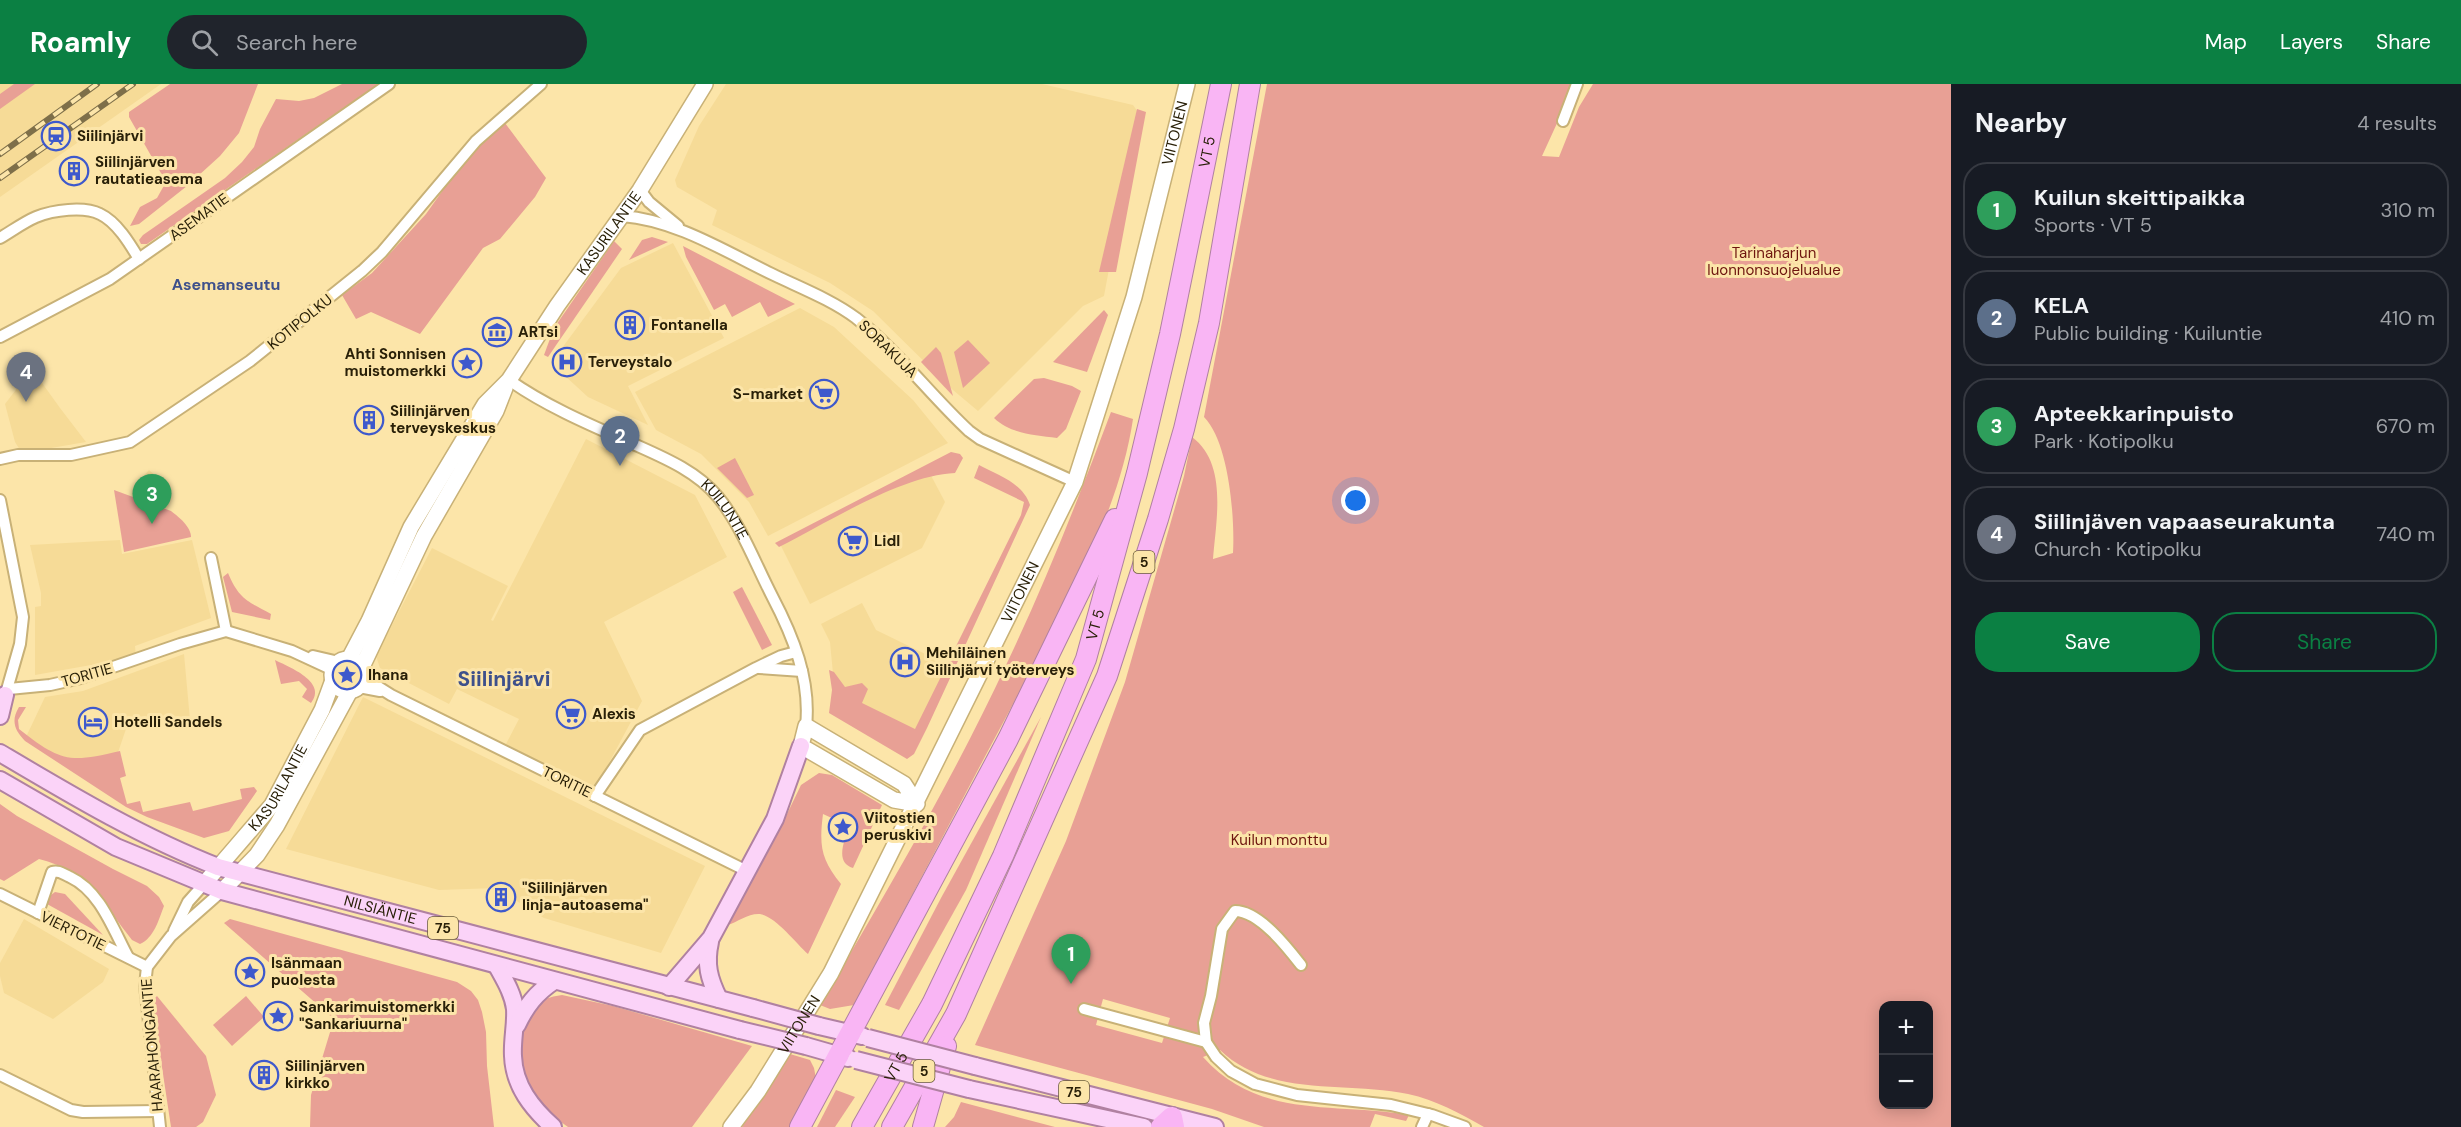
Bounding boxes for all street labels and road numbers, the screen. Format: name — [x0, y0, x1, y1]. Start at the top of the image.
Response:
street label: VIITONEN — [1157, 99, 1192, 168]
street label: VT 5 — [1194, 134, 1220, 169]
street label: KASURILANTIE — [572, 187, 646, 279]
street label: ASEMATIE — [165, 189, 233, 245]
street label: KOTIPOLKU — [263, 290, 337, 354]
street label: SORAKUJA — [854, 316, 922, 382]
street label: KUILUNTIE — [697, 475, 753, 543]
road number: 5 — [1134, 551, 1154, 573]
street label: VIITONEN — [997, 558, 1044, 626]
street label: VT 5 — [1082, 607, 1109, 643]
street label: TORITIE — [59, 658, 115, 692]
street label: KASURILANTIE — [244, 741, 312, 835]
street label: TORITIE — [539, 762, 595, 802]
street label: NILSIÄNTIE — [342, 891, 419, 929]
street label: VIERTOTIE — [37, 907, 109, 955]
road number: 75 — [428, 917, 458, 939]
street label: HAARAHONGANTIE — [136, 978, 168, 1112]
street label: VIITONEN — [773, 991, 825, 1058]
street label: VT 5 — [880, 1048, 913, 1086]
road number: 5 — [914, 1060, 934, 1082]
road number: 75 — [1059, 1081, 1089, 1103]

